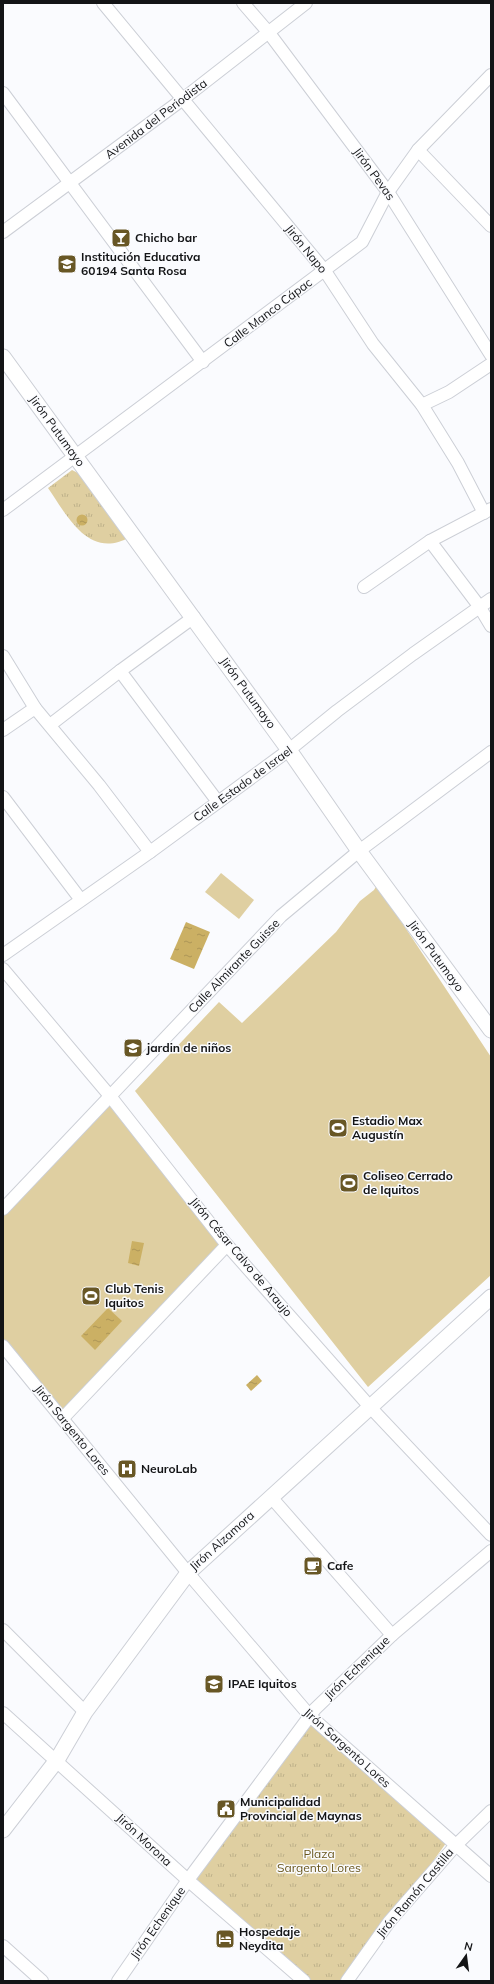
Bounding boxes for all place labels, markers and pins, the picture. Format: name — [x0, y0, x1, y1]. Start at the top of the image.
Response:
bar icon: Chicho bar — [110, 227, 132, 249]
place label: Chicho bar — [135, 230, 197, 245]
place label: Institución Educativa 60194 Santa Rosa — [81, 249, 200, 278]
school or university icon: Institución Educativa 60194 Santa Rosa — [56, 253, 78, 275]
school or university icon: jardin de niños — [122, 1037, 144, 1059]
place label: jardin de niños — [146, 1040, 231, 1055]
place label: Estadio Max Augustín — [352, 1113, 423, 1142]
sports icon: Estadio Max Augustín — [327, 1117, 349, 1139]
place label: Coliseo Cerrado de Iquitos — [363, 1168, 453, 1197]
sports icon: Coliseo Cerrado de Iquitos — [338, 1172, 360, 1194]
place label: Club Tenis Iquitos — [105, 1281, 164, 1310]
sports icon: Club Tenis Iquitos — [80, 1285, 102, 1307]
hospital icon: NeuroLab — [116, 1458, 138, 1480]
place label: NeuroLab — [141, 1461, 197, 1476]
cafe icon: Cafe — [302, 1555, 324, 1577]
place label: Cafe — [327, 1558, 354, 1573]
school or university icon: IPAE Iquitos — [203, 1673, 225, 1695]
place label: IPAE Iquitos — [228, 1676, 297, 1691]
place label: Municipalidad Provincial de Maynas — [240, 1794, 362, 1823]
public building icon: Municipalidad Provincial de Maynas — [215, 1798, 237, 1820]
place label: Hospedaje Neydita — [239, 1924, 300, 1953]
hotel icon: Hospedaje Neydita — [214, 1928, 236, 1950]

